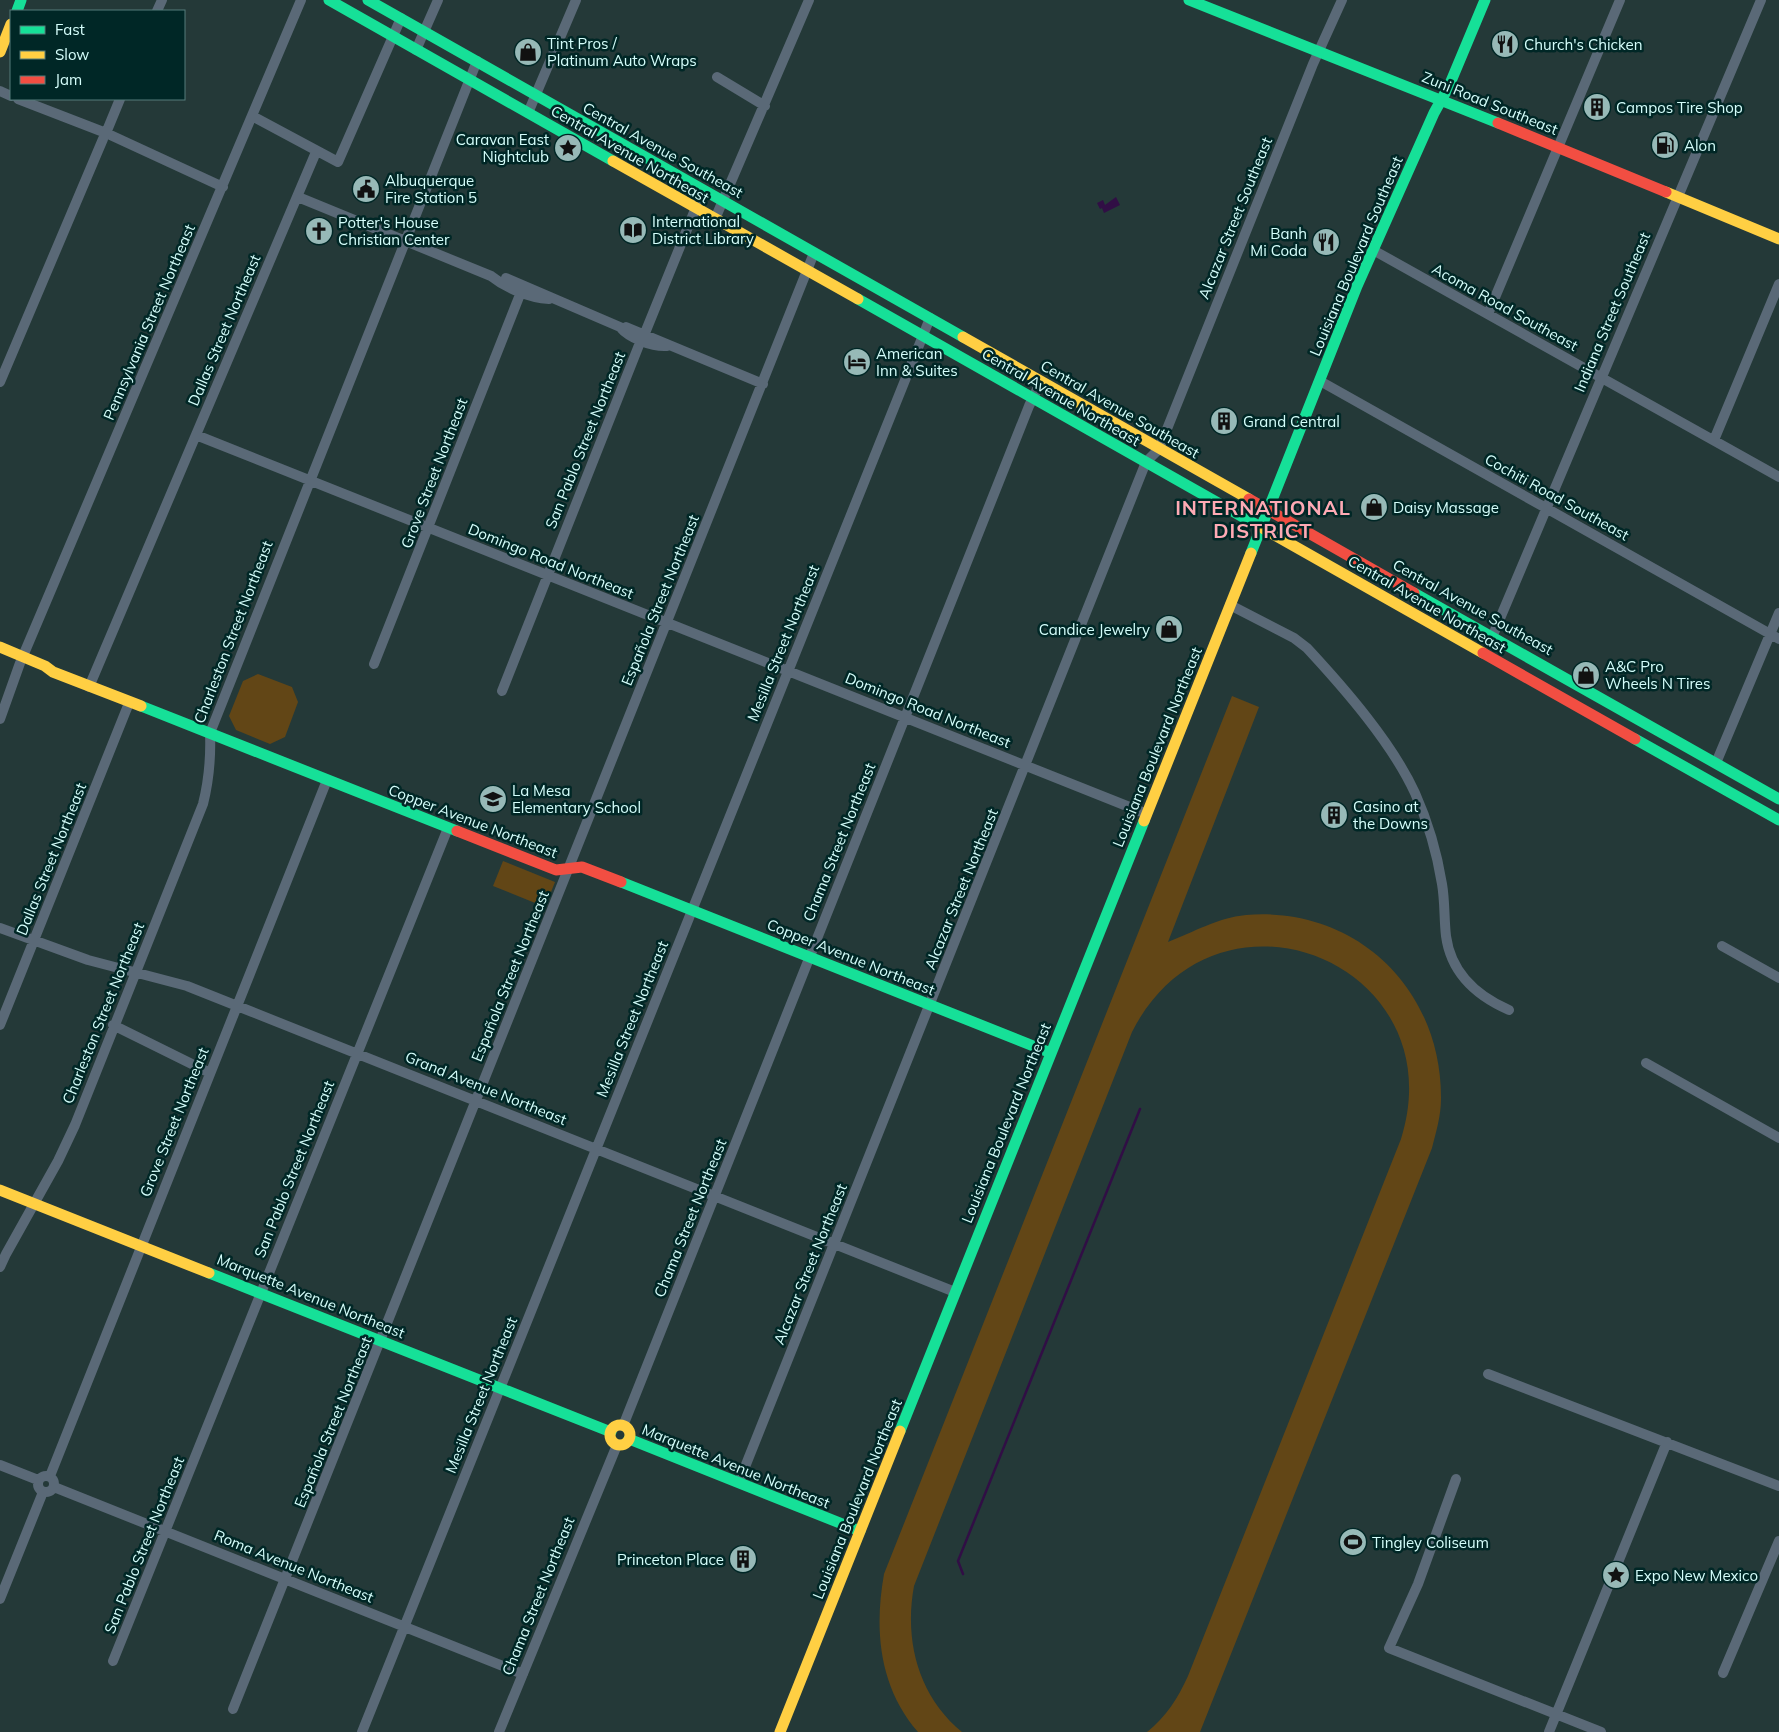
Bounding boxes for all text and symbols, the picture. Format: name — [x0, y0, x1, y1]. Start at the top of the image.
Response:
legend — [10, 10, 185, 100]
text: Fast — [55, 20, 85, 39]
restaurant icon: Church's Chicken — [1490, 29, 1520, 59]
place label: Tint Pros / Platinum Auto Wraps — [547, 34, 697, 70]
place label: Church's Chicken — [1524, 35, 1642, 54]
shop icon: Tint Pros / Platinum Auto Wraps — [513, 37, 543, 67]
text: Slow — [55, 45, 89, 64]
street label: Zuni Road Southeast — [1419, 67, 1561, 139]
text: Jam — [55, 70, 82, 89]
building icon: Campos Tire Shop — [1582, 92, 1612, 122]
street label: Central Avenue Southeast — [580, 98, 746, 202]
place label: Campos Tire Shop — [1616, 98, 1743, 117]
street label: Central Avenue Northeast — [548, 101, 712, 207]
place label: Caravan East Nightclub — [456, 130, 549, 166]
fuel station icon: Alon — [1650, 130, 1680, 160]
place icon: Caravan East Nightclub — [553, 133, 583, 163]
street label: Alcazar Street Southeast — [1194, 134, 1276, 302]
place label: Alon — [1684, 136, 1716, 155]
street label: Louisiana Boulevard Southeast — [1305, 153, 1407, 359]
place label: Albuquerque Fire Station 5 — [385, 171, 477, 207]
public building icon: Albuquerque Fire Station 5 — [351, 174, 381, 204]
place label: International District Library — [652, 212, 754, 248]
place label: Potter's House Christian Center — [338, 213, 450, 249]
library icon: International District Library — [618, 215, 648, 245]
church icon: Potter's House Christian Center — [304, 216, 334, 246]
street label: Pennsylvania Street Northeast — [99, 221, 199, 423]
place label: Banh Mi Coda — [1250, 224, 1307, 260]
restaurant icon: Banh Mi Coda — [1311, 227, 1341, 257]
street label: Indiana Street Southeast — [1570, 229, 1654, 395]
street label: Dallas Street Northeast — [184, 251, 264, 409]
street label: Acoma Road Southeast — [1429, 259, 1581, 355]
place label: American Inn & Suites — [876, 344, 958, 380]
street label: Central Avenue Northeast — [979, 344, 1143, 450]
hotel icon: American Inn & Suites — [842, 347, 872, 377]
street label: San Pablo Street Northeast — [541, 349, 629, 531]
street label: Central Avenue Southeast — [1037, 356, 1203, 462]
street label: Grove Street Northeast — [397, 395, 471, 551]
building icon: Grand Central — [1209, 406, 1239, 436]
place label: Grand Central — [1243, 412, 1340, 431]
street label: Cochiti Road Southeast — [1482, 449, 1632, 545]
shop icon: Daisy Massage — [1359, 492, 1389, 522]
district label: INTERNATIONAL DISTRICT — [1175, 495, 1351, 543]
place label: Daisy Massage — [1393, 498, 1499, 517]
street label: Española Street Northeast — [617, 512, 703, 688]
street label: Domingo Road Northeast — [465, 519, 637, 603]
street label: Charleston Street Northeast — [189, 538, 277, 726]
street label: Central Avenue Northeast — [1345, 551, 1509, 657]
street label: Central Avenue Southeast — [1390, 555, 1556, 659]
street label: Mesilla Street Northeast — [743, 562, 823, 724]
shop icon: Candice Jewelry — [1154, 614, 1184, 644]
place label: Candice Jewelry — [1039, 620, 1150, 639]
street label: Louisiana Boulevard Northeast — [1108, 644, 1206, 850]
place label: A&C Pro Wheels N Tires — [1605, 657, 1710, 693]
shop icon: A&C Pro Wheels N Tires — [1571, 660, 1601, 690]
street label: Domingo Road Northeast — [842, 668, 1014, 752]
street label: Chama Street Northeast — [799, 760, 879, 924]
street label: Dallas Street Northeast — [12, 780, 90, 938]
street label: Copper Avenue Northeast — [386, 780, 560, 862]
place label: La Mesa Elementary School — [512, 781, 641, 817]
school or university icon: La Mesa Elementary School — [478, 784, 508, 814]
place label: Casino at the Downs — [1353, 797, 1428, 833]
building icon: Casino at the Downs — [1319, 800, 1349, 830]
street label: Alcazar Street Northeast — [920, 806, 1002, 972]
street label: Española Street Northeast — [467, 888, 553, 1064]
street label: Copper Avenue Northeast — [764, 915, 938, 999]
street label: Charleston Street Northeast — [58, 920, 148, 1106]
street label: Mesilla Street Northeast — [592, 938, 672, 1100]
street label: Louisiana Boulevard Northeast — [957, 1020, 1055, 1226]
street label: Grove Street Northeast — [135, 1044, 213, 1200]
street label: Grand Avenue Northeast — [402, 1047, 570, 1129]
street label: San Pablo Street Northeast — [250, 1078, 338, 1260]
street label: Chama Street Northeast — [650, 1136, 730, 1300]
street label: Alcazar Street Northeast — [769, 1181, 851, 1347]
street label: Marquette Avenue Northeast — [214, 1250, 408, 1342]
street label: Mesilla Street Northeast — [441, 1314, 521, 1476]
street label: Española Street Northeast — [290, 1334, 376, 1510]
street label: Louisiana Boulevard Northeast — [808, 1396, 906, 1602]
street label: Marquette Avenue Northeast — [639, 1420, 833, 1512]
street label: San Pablo Street Northeast — [100, 1454, 188, 1636]
street label: Chama Street Northeast — [498, 1514, 578, 1678]
street label: Roma Avenue Northeast — [211, 1525, 377, 1607]
sports icon: Tingley Coliseum — [1338, 1527, 1368, 1557]
place label: Tingley Coliseum — [1372, 1533, 1489, 1552]
building icon: Princeton Place — [728, 1544, 758, 1574]
place label: Princeton Place — [617, 1550, 724, 1569]
place icon: Expo New Mexico — [1601, 1560, 1631, 1590]
place label: Expo New Mexico — [1635, 1566, 1758, 1585]

